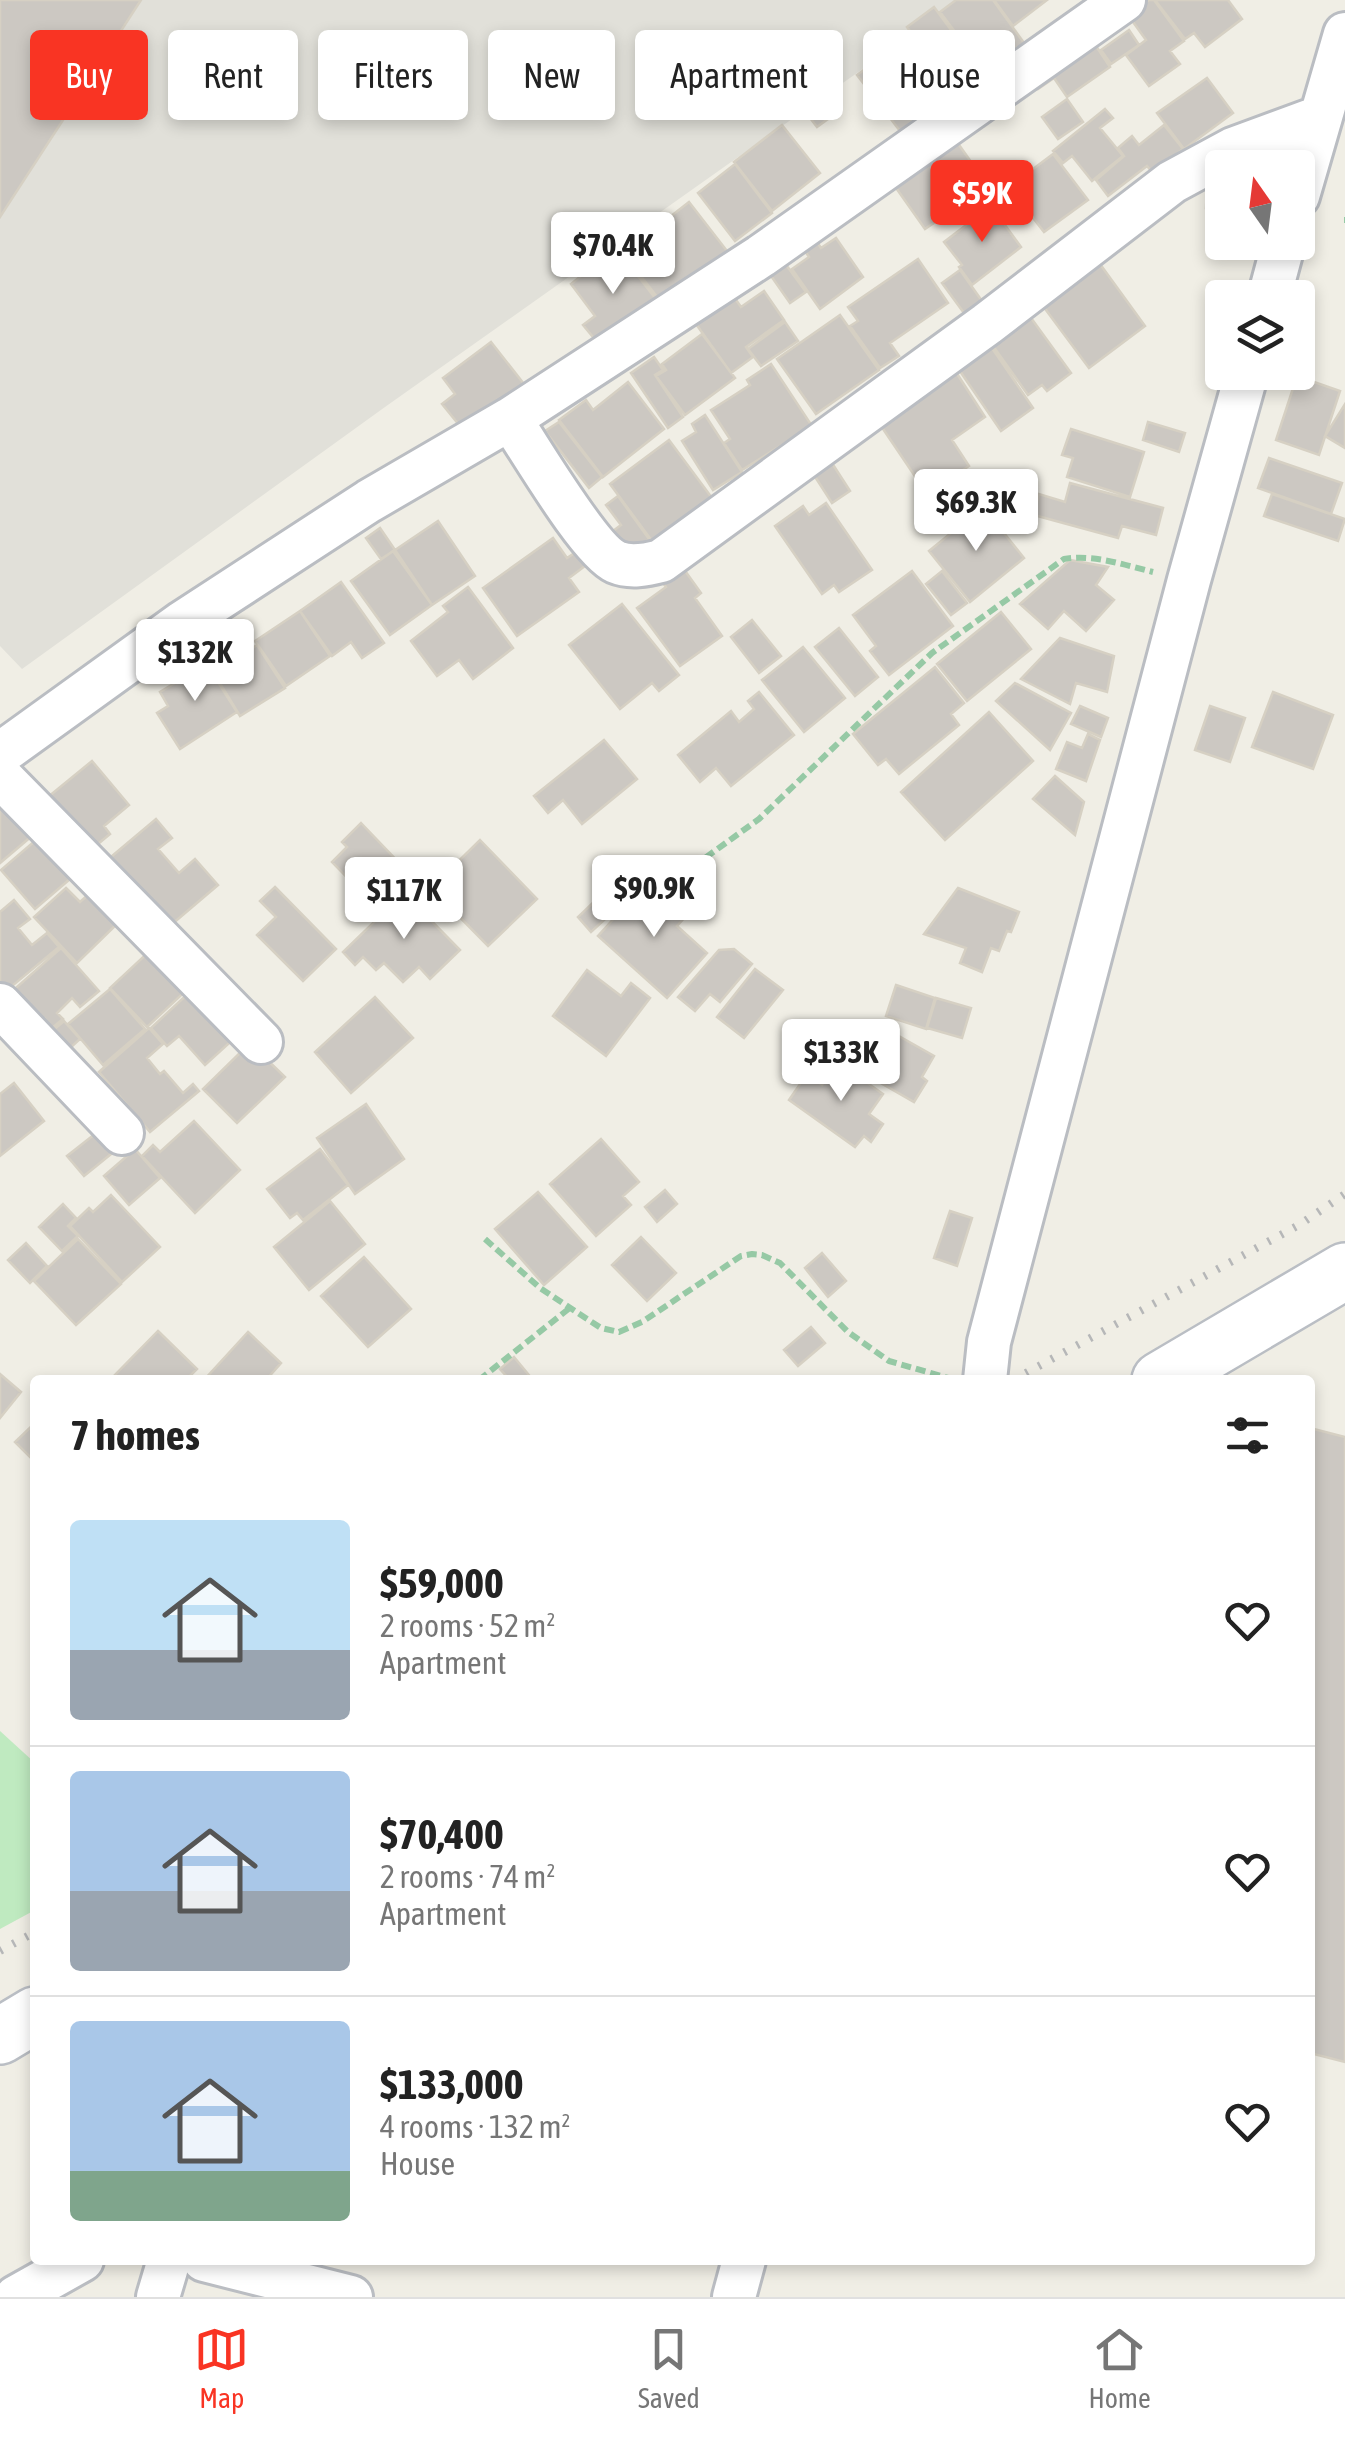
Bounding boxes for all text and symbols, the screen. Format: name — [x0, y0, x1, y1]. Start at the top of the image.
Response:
chip: Buy — [30, 30, 148, 120]
chip: Rent — [168, 30, 298, 120]
chip: Filters — [318, 30, 468, 120]
chip: New — [488, 30, 615, 120]
chip: Apartment — [635, 30, 843, 120]
chip: House — [863, 30, 1015, 120]
north arrow — [1205, 150, 1315, 260]
map controls — [1205, 150, 1315, 390]
pin: $59K — [923, 160, 1041, 245]
text: $59K — [952, 174, 1012, 211]
pin: $70.4K — [532, 212, 694, 297]
text: $70.4K — [573, 226, 653, 263]
button: layers — [1205, 280, 1315, 390]
pin: $69.3K — [895, 469, 1057, 554]
text: $69.3K — [936, 483, 1016, 520]
pin: $132K — [125, 619, 265, 704]
text: $132K — [158, 633, 232, 670]
pin: $90.9K — [573, 855, 735, 940]
pin: $117K — [334, 857, 474, 942]
text: $90.9K — [614, 869, 694, 906]
text: $117K — [367, 871, 441, 908]
pin: $133K — [771, 1019, 911, 1104]
text: $133K — [804, 1033, 878, 1070]
icon: filters — [1220, 1408, 1275, 1463]
text: 7 homes — [70, 1411, 200, 1459]
text: $59,000 — [380, 1559, 504, 1607]
icon: home — [150, 1560, 270, 1680]
icon: heart — [1220, 1593, 1275, 1648]
text: 2 rooms · 52 m² — [380, 1607, 555, 1644]
text: Apartment — [380, 1644, 506, 1681]
text: $70,400 — [380, 1810, 504, 1858]
icon: home — [150, 1811, 270, 1931]
icon: heart — [1220, 1844, 1275, 1899]
text: 2 rooms · 74 m² — [380, 1858, 555, 1895]
text: Apartment — [380, 1895, 506, 1932]
text: $133,000 — [380, 2060, 524, 2108]
icon: home — [150, 2061, 270, 2181]
icon: heart — [1220, 2094, 1275, 2149]
text: 4 rooms · 132 m² — [380, 2108, 570, 2145]
text: House — [380, 2145, 455, 2182]
tab: Map — [194, 2322, 249, 2414]
tab: Saved — [638, 2322, 700, 2414]
tab: Home — [1088, 2322, 1151, 2414]

